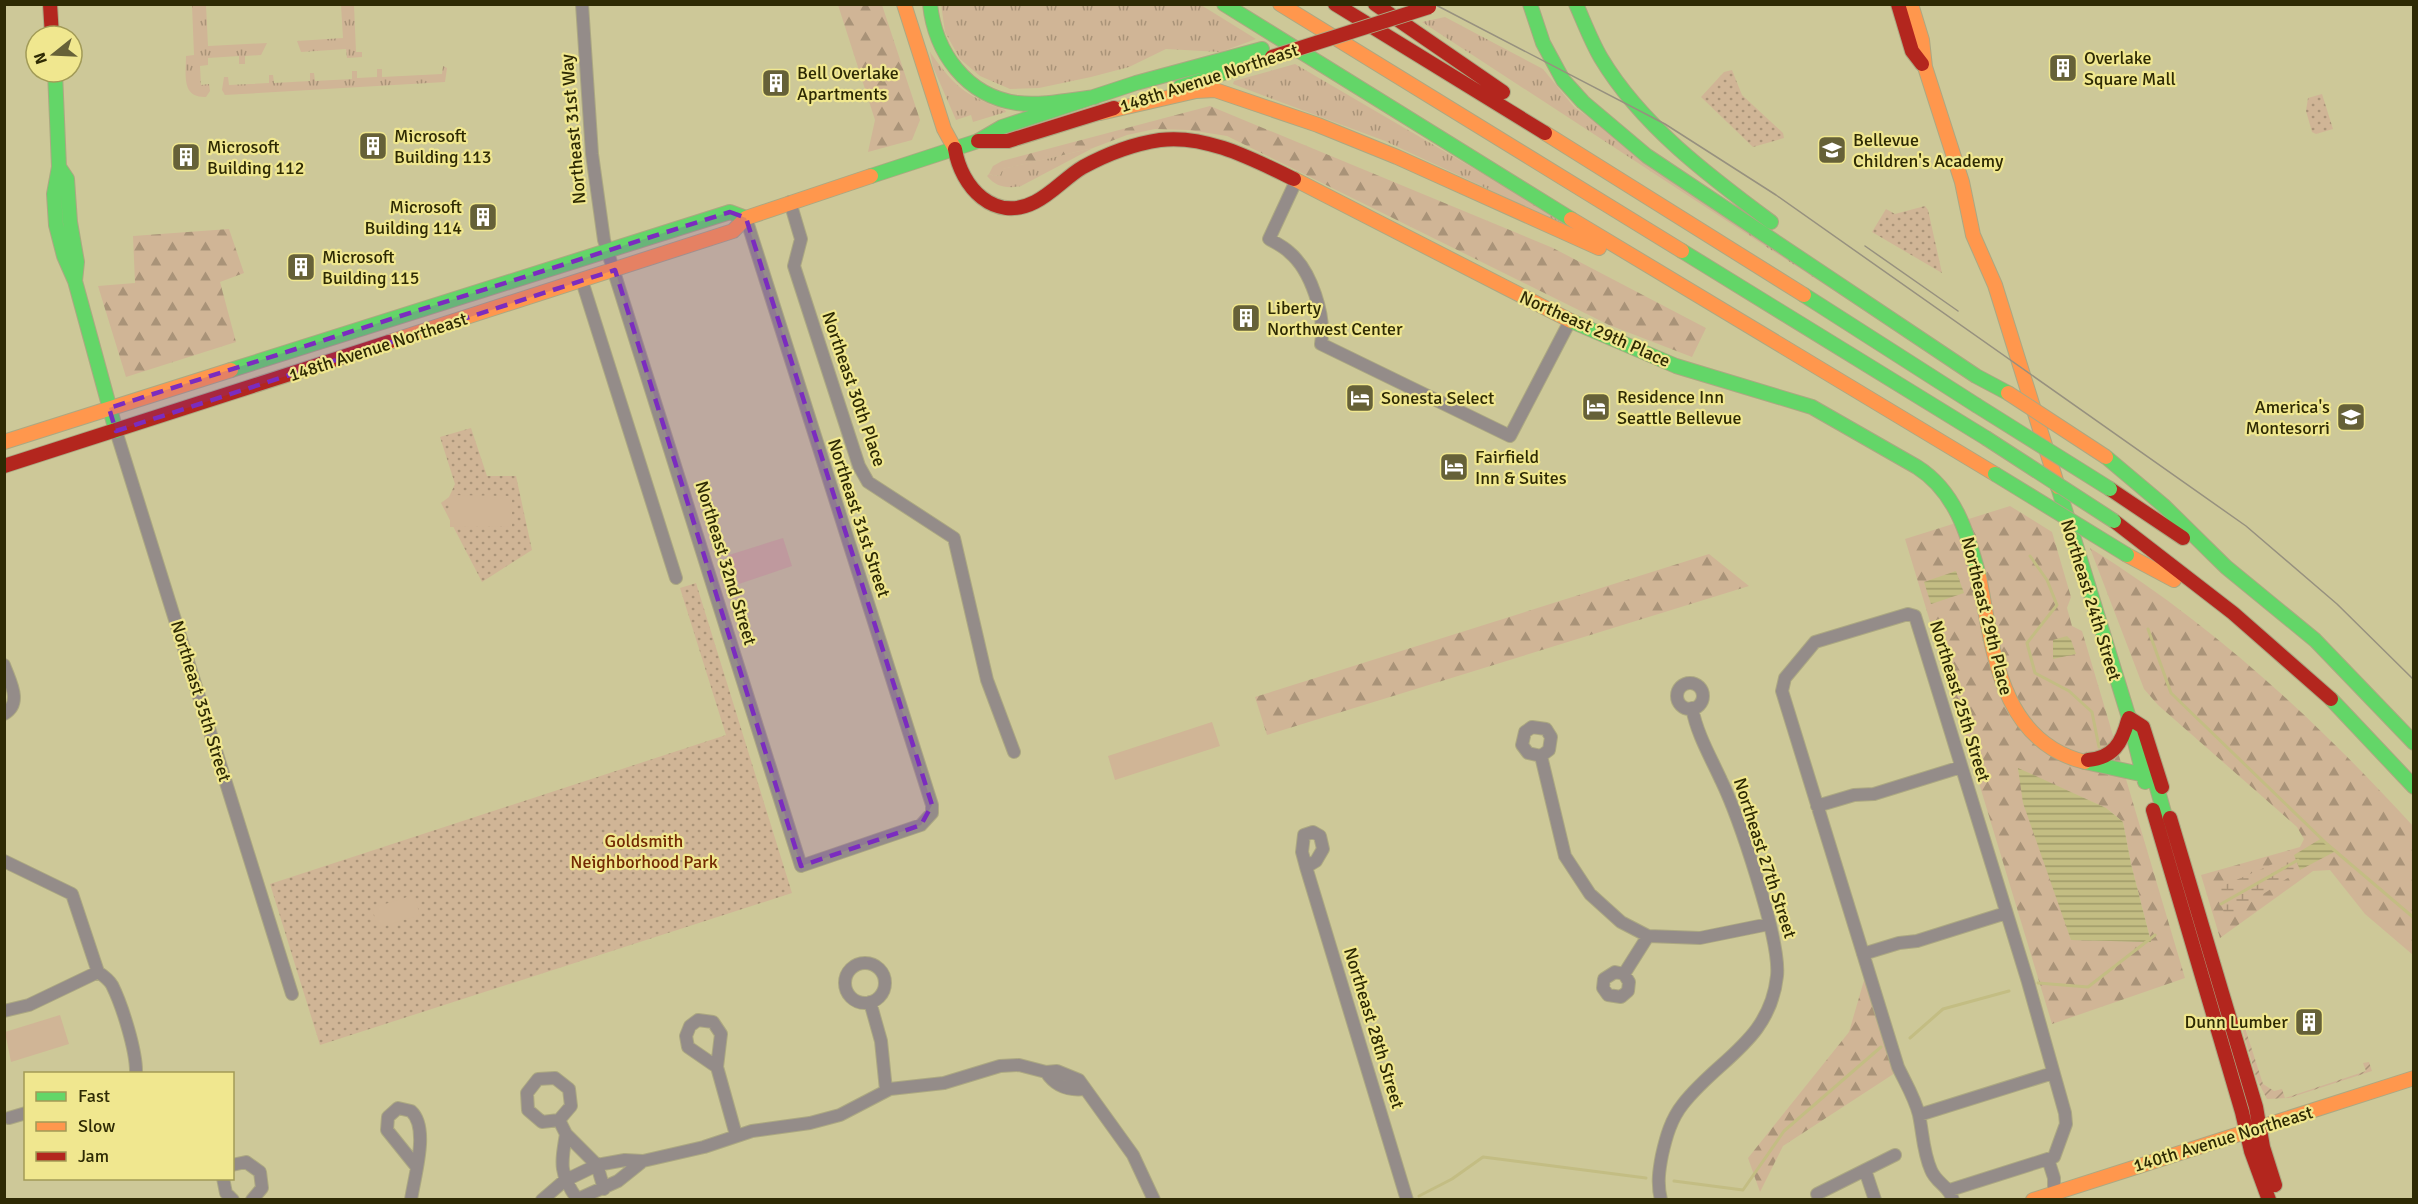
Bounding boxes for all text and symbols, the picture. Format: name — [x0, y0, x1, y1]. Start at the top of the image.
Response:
north arrow — [24, 24, 84, 84]
street label: 148th Avenue Northeast — [1117, 39, 1301, 117]
place label: Overlake Square Mall — [2084, 47, 2176, 90]
text: N — [29, 50, 52, 67]
building icon: Overlake Square Mall — [2047, 52, 2079, 84]
street label: Northeast 31st Way — [555, 53, 591, 205]
place label: Bell Overlake Apartments — [797, 62, 899, 105]
building icon: Bell Overlake Apartments — [760, 67, 792, 99]
place label: Microsoft Building 113 — [394, 125, 492, 168]
place label: Bellevue Children's Academy — [1853, 129, 2004, 172]
building icon: Microsoft Building 113 — [357, 130, 389, 162]
school or university icon: Bellevue Children's Academy — [1816, 134, 1848, 166]
place label: Microsoft Building 112 — [207, 136, 305, 179]
building icon: Microsoft Building 112 — [170, 141, 202, 173]
place label: Microsoft Building 114 — [364, 196, 462, 239]
building icon: Microsoft Building 114 — [467, 201, 499, 233]
place label: Microsoft Building 115 — [322, 246, 420, 289]
building icon: Microsoft Building 115 — [285, 251, 317, 283]
street label: Northeast 29th Place — [1516, 286, 1674, 372]
place label: Liberty Northwest Center — [1267, 297, 1403, 340]
building icon: Liberty Northwest Center — [1230, 302, 1262, 334]
street label: 148th Avenue Northeast — [286, 308, 470, 386]
street label: Northeast 30th Place — [817, 309, 891, 469]
hotel icon: Sonesta Select — [1344, 382, 1376, 414]
place label: Residence Inn Seattle Bellevue — [1617, 386, 1742, 429]
place label: Sonesta Select — [1381, 387, 1494, 409]
hotel icon: Residence Inn Seattle Bellevue — [1580, 391, 1612, 423]
place label: America's Montesorri — [2245, 396, 2330, 439]
school or university icon: America's Montesorri — [2335, 401, 2367, 433]
street label: Northeast 31st Street — [823, 436, 895, 600]
place label: Fairfield Inn & Suites — [1475, 446, 1567, 489]
hotel icon: Fairfield Inn & Suites — [1438, 451, 1470, 483]
street label: Northeast 32nd Street — [691, 478, 761, 648]
street label: Northeast 24th Street — [2056, 517, 2126, 683]
street label: Northeast 29th Place — [1957, 535, 2017, 697]
street label: Northeast 35th Street — [166, 618, 236, 784]
street label: Northeast 25th Street — [1925, 618, 1995, 784]
street label: Northeast 27th Street — [1729, 775, 1801, 941]
park label: Goldsmith Neighborhood Park — [570, 830, 718, 873]
street label: Northeast 28th Street — [1339, 945, 1409, 1111]
building icon: Dunn Lumber — [2293, 1006, 2325, 1038]
place label: Dunn Lumber — [2185, 1011, 2288, 1033]
legend — [24, 1072, 234, 1180]
text: Fast — [78, 1085, 110, 1107]
street label: 140th Avenue Northeast — [2131, 1101, 2315, 1177]
text: Slow — [78, 1115, 115, 1137]
text: Jam — [78, 1145, 109, 1167]

